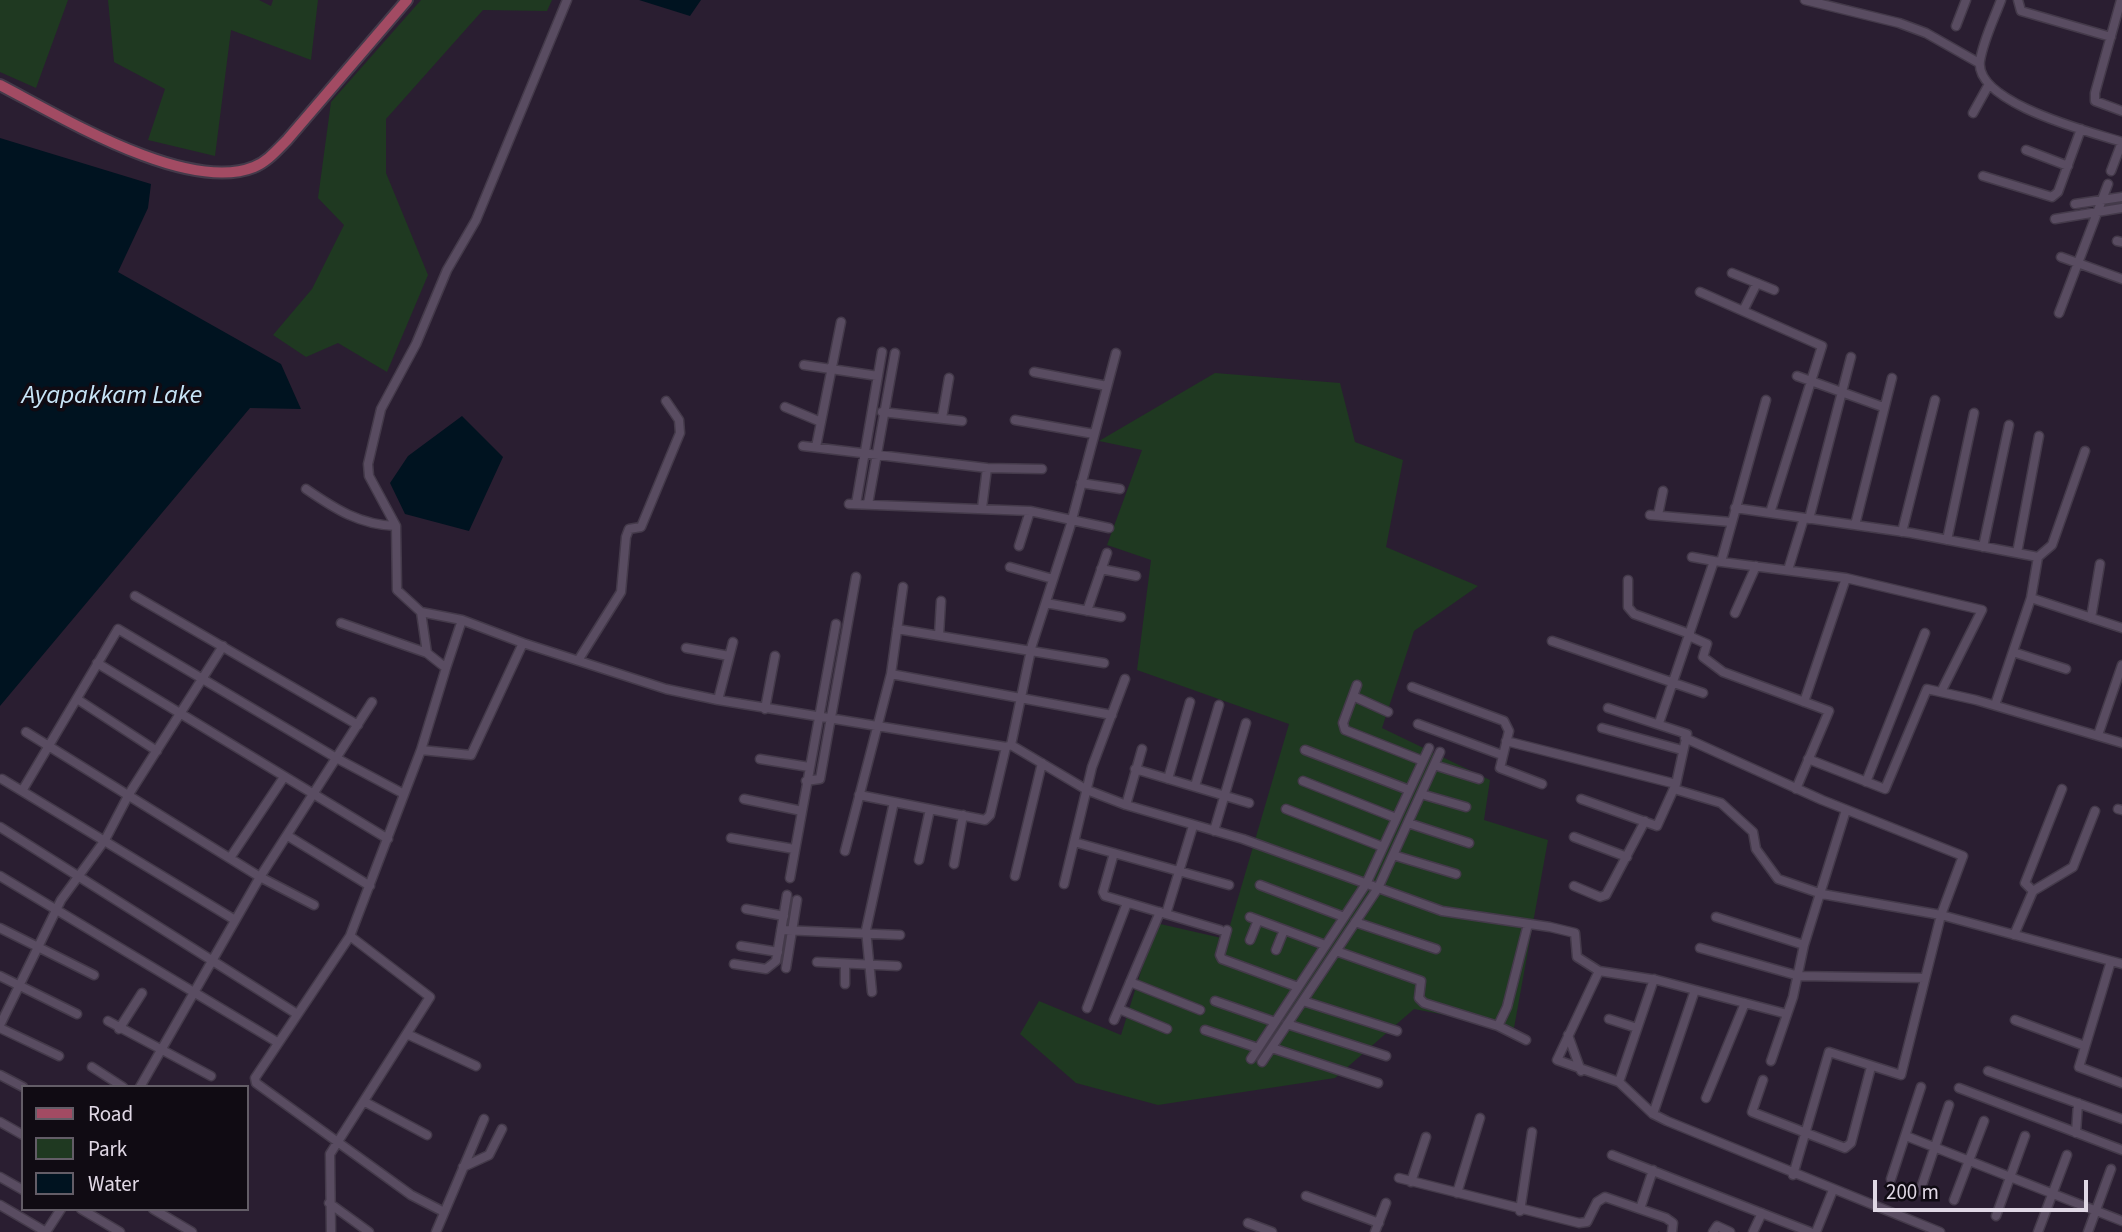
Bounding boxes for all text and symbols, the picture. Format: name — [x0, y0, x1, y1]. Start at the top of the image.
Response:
water label: Ayapakkam Lake — [22, 381, 202, 413]
legend — [21, 1085, 248, 1211]
text: Road — [88, 1099, 133, 1129]
text: Park — [88, 1134, 127, 1164]
scale bar — [1877, 1166, 2092, 1210]
text: Water — [88, 1169, 139, 1199]
text: 200 m — [1886, 1177, 1939, 1207]

